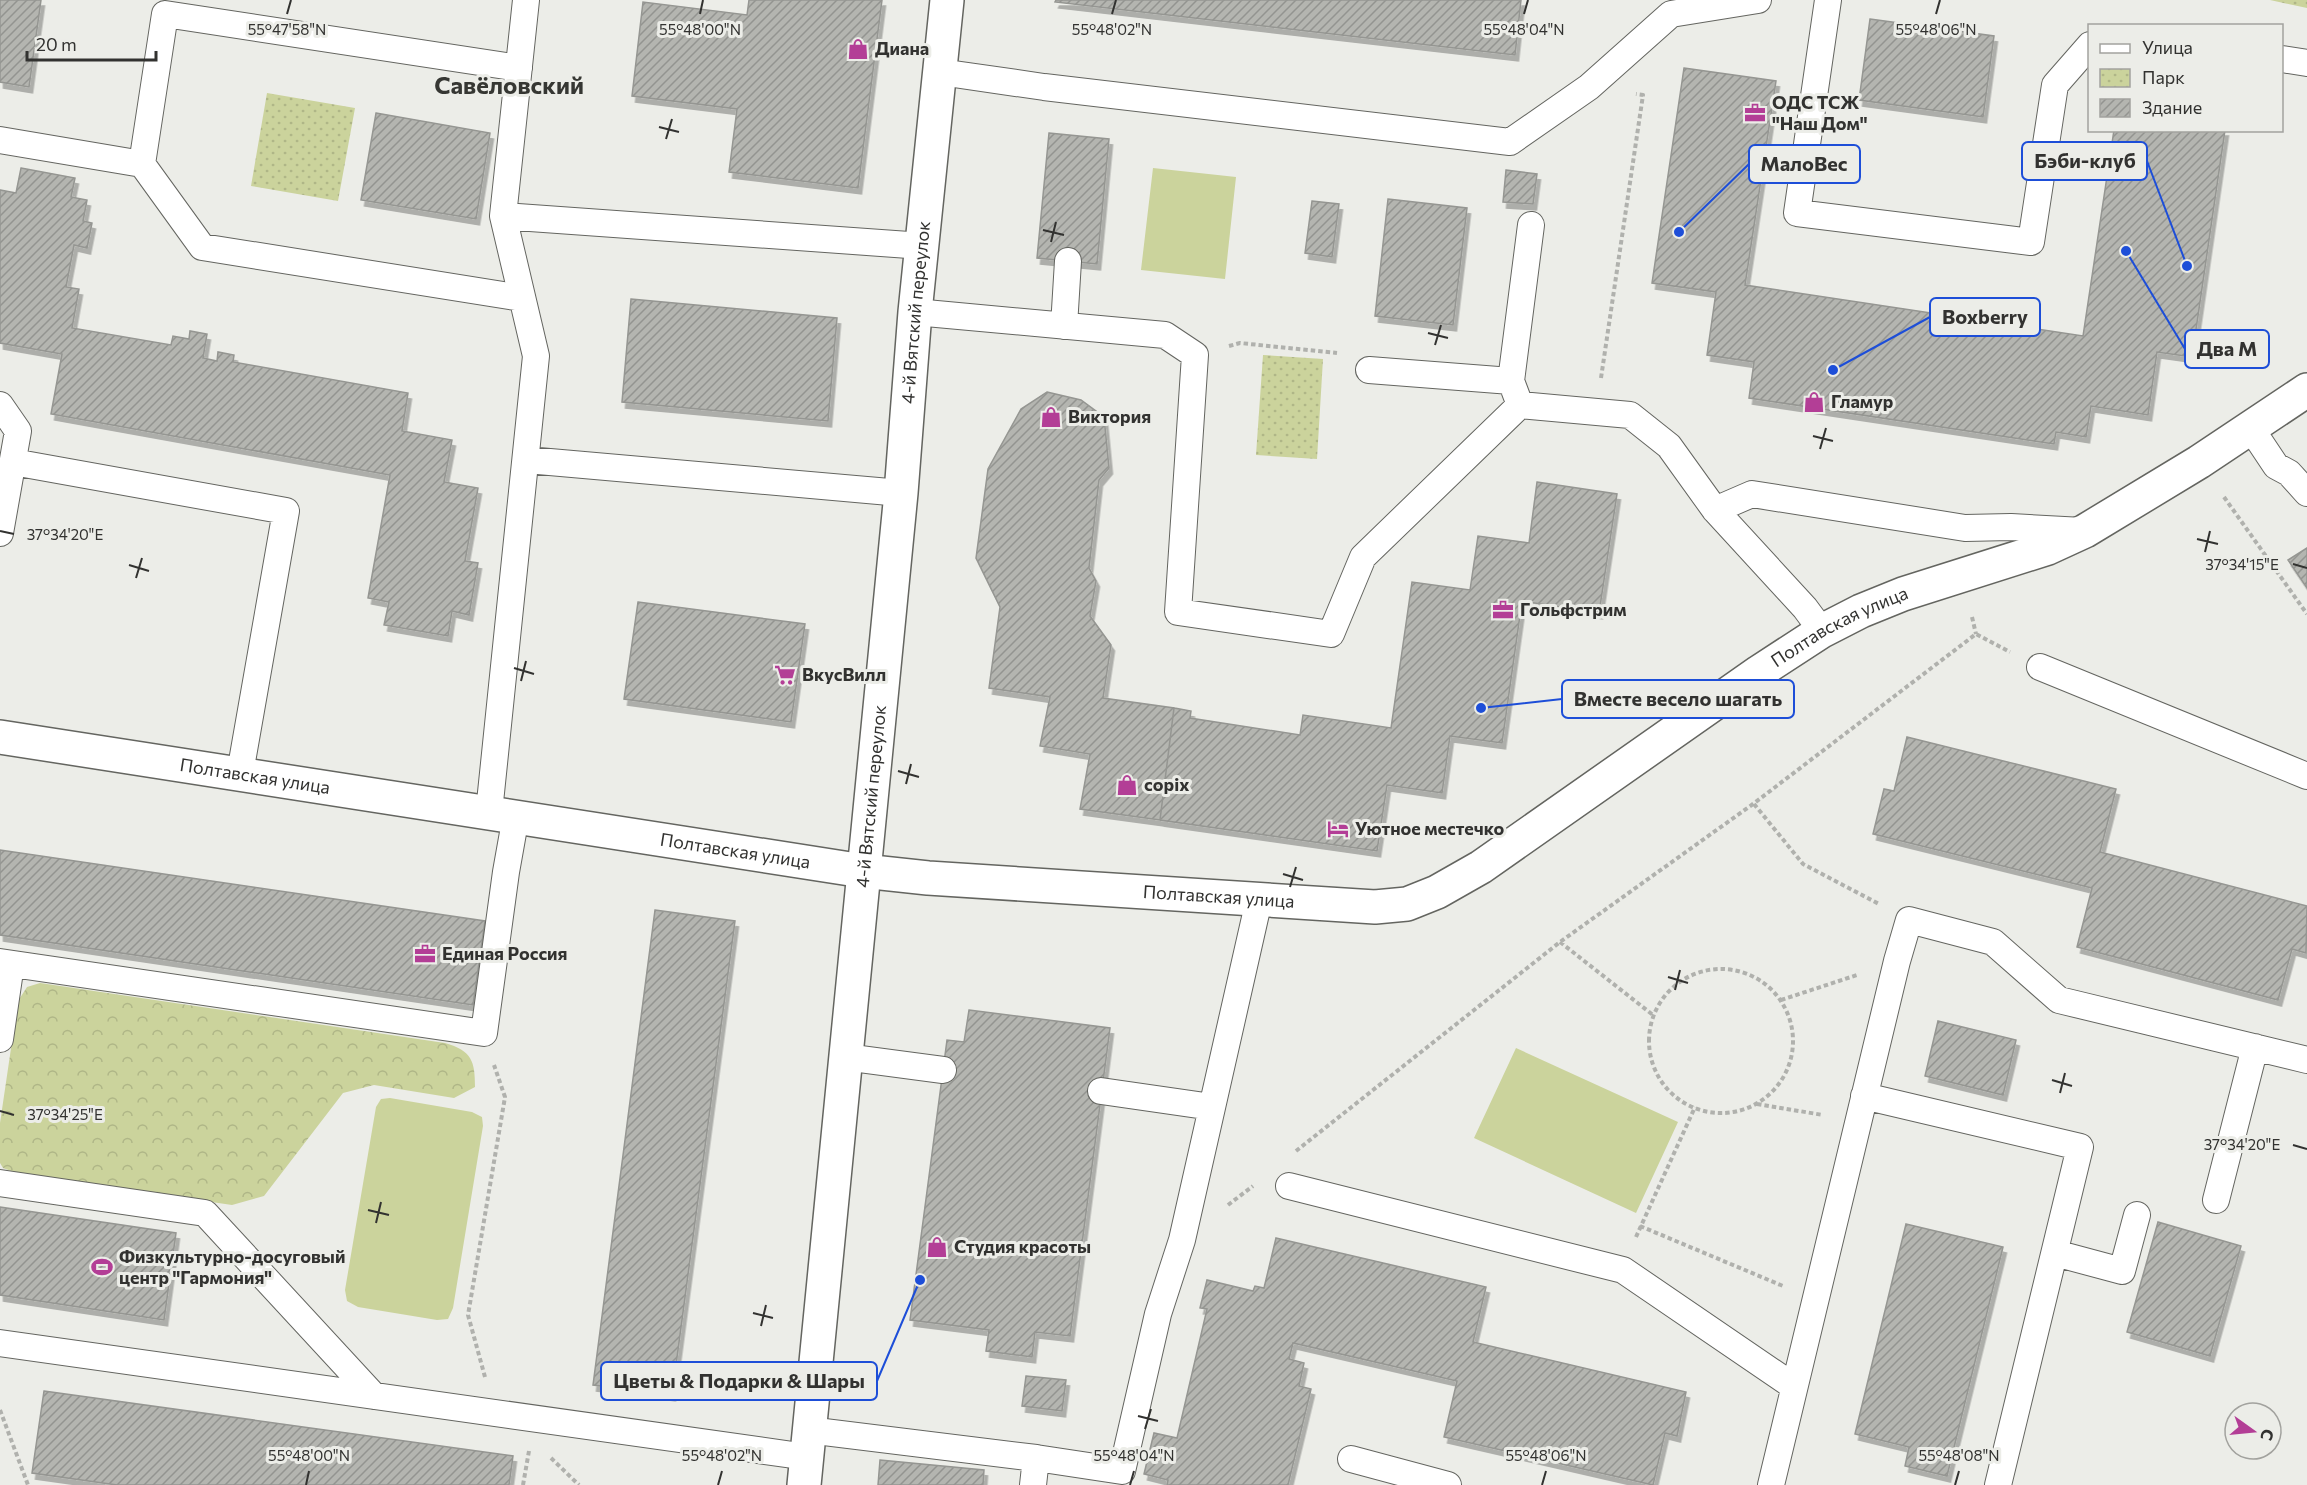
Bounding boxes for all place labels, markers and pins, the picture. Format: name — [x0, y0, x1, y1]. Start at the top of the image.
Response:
shop icon: Диана — [846, 37, 870, 61]
place label: Диана — [875, 37, 929, 59]
place label: ОДС ТСЖ "Наш Дом" — [1772, 91, 1868, 134]
office icon: ОДС ТСЖ "Наш Дом" — [1743, 101, 1767, 125]
callout: Бэби-клуб — [2022, 142, 2147, 180]
callout: МалоВес — [1749, 145, 1860, 183]
callout: Boxberry — [1930, 298, 2040, 336]
callout: Два М — [2185, 330, 2269, 368]
shop icon: Гламур — [1802, 390, 1826, 414]
place label: Гламур — [1831, 390, 1893, 412]
shop icon: Виктория — [1039, 405, 1063, 429]
place label: Виктория — [1068, 405, 1151, 427]
office icon: Гольфстрим — [1491, 598, 1515, 622]
place label: Гольфстрим — [1520, 598, 1627, 620]
supermarket icon: ВкусВилл — [773, 663, 797, 687]
place label: ВкусВилл — [802, 663, 886, 685]
callout: Вместе весело шагать — [1562, 680, 1794, 718]
shop icon: copix — [1115, 773, 1139, 797]
place label: copix — [1144, 773, 1189, 795]
hotel icon: Уютное местечко — [1326, 817, 1350, 841]
place label: Уютное местечко — [1355, 817, 1504, 839]
office icon: Единая Россия — [413, 942, 437, 966]
place label: Единая Россия — [442, 942, 568, 964]
shop icon: Студия красоты — [925, 1235, 949, 1259]
place label: Студия красоты — [954, 1235, 1091, 1257]
place label: Физкультурно-досуговый центр "Гармония" — [119, 1245, 345, 1288]
sports icon: Физкультурно-досуговый центр "Гармония" — [90, 1255, 114, 1279]
callout: Цветы & Подарки & Шары — [601, 1362, 877, 1400]

